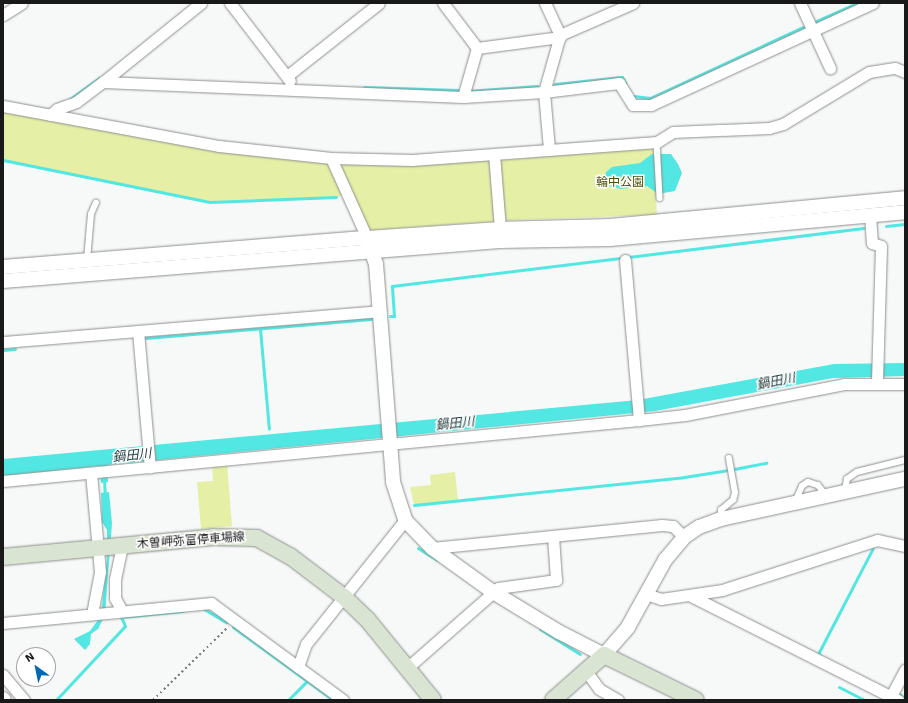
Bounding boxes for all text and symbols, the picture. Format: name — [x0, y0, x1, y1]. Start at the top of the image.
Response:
park label: 輪中公園 — [596, 176, 644, 190]
water label: 鍋田川 — [755, 371, 797, 393]
water label: 鍋田川 — [435, 414, 475, 434]
water label: 鍋田川 — [112, 446, 152, 466]
street label: 木曽岬弥富停車場線 — [137, 530, 245, 552]
north arrow — [16, 647, 56, 687]
text: N — [23, 650, 37, 665]

